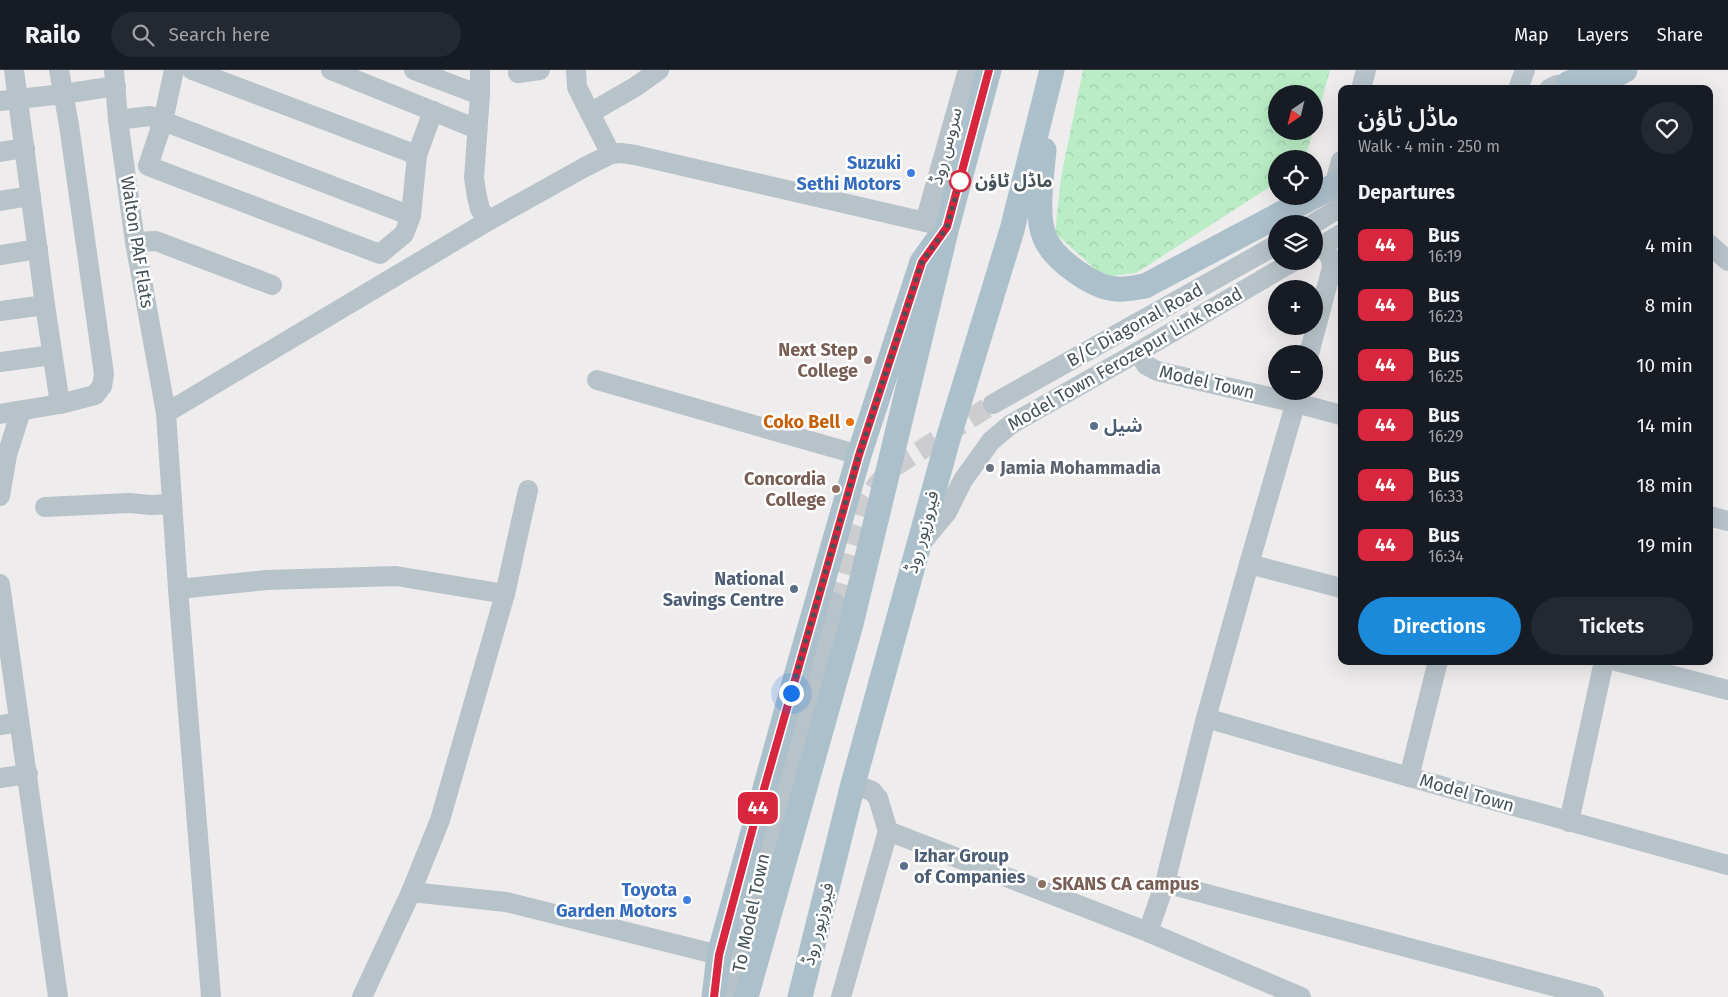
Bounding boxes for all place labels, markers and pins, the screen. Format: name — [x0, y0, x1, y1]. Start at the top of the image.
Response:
place label: Suzuki Sethi Motors — [797, 152, 901, 195]
marker: Suzuki Sethi Motors — [905, 167, 917, 179]
marker: ماڈل ٹاؤن — [949, 170, 971, 192]
place label: ماڈل ٹاؤن — [975, 170, 1053, 192]
place label: Next Step College — [778, 339, 858, 382]
marker: Next Step College — [862, 354, 874, 366]
place label: Coko Bell — [763, 411, 841, 433]
place label: شیل — [1104, 415, 1143, 437]
marker: Coko Bell — [844, 416, 856, 428]
marker: شیل — [1088, 420, 1100, 432]
place label: Jamia Mohammadia — [999, 457, 1161, 479]
marker: Jamia Mohammadia — [984, 462, 996, 474]
place label: Concordia College — [744, 468, 826, 511]
marker: Concordia College — [830, 483, 842, 495]
place label: National Savings Centre — [663, 568, 785, 611]
marker: National Savings Centre — [788, 583, 800, 595]
place label: Izhar Group of Companies — [914, 845, 1026, 888]
marker: Izhar Group of Companies — [898, 860, 910, 872]
place label: SKANS CA campus — [1052, 873, 1200, 895]
marker: SKANS CA campus — [1036, 878, 1048, 890]
place label: Toyota Garden Motors — [556, 879, 677, 922]
marker: Toyota Garden Motors — [681, 894, 693, 906]

